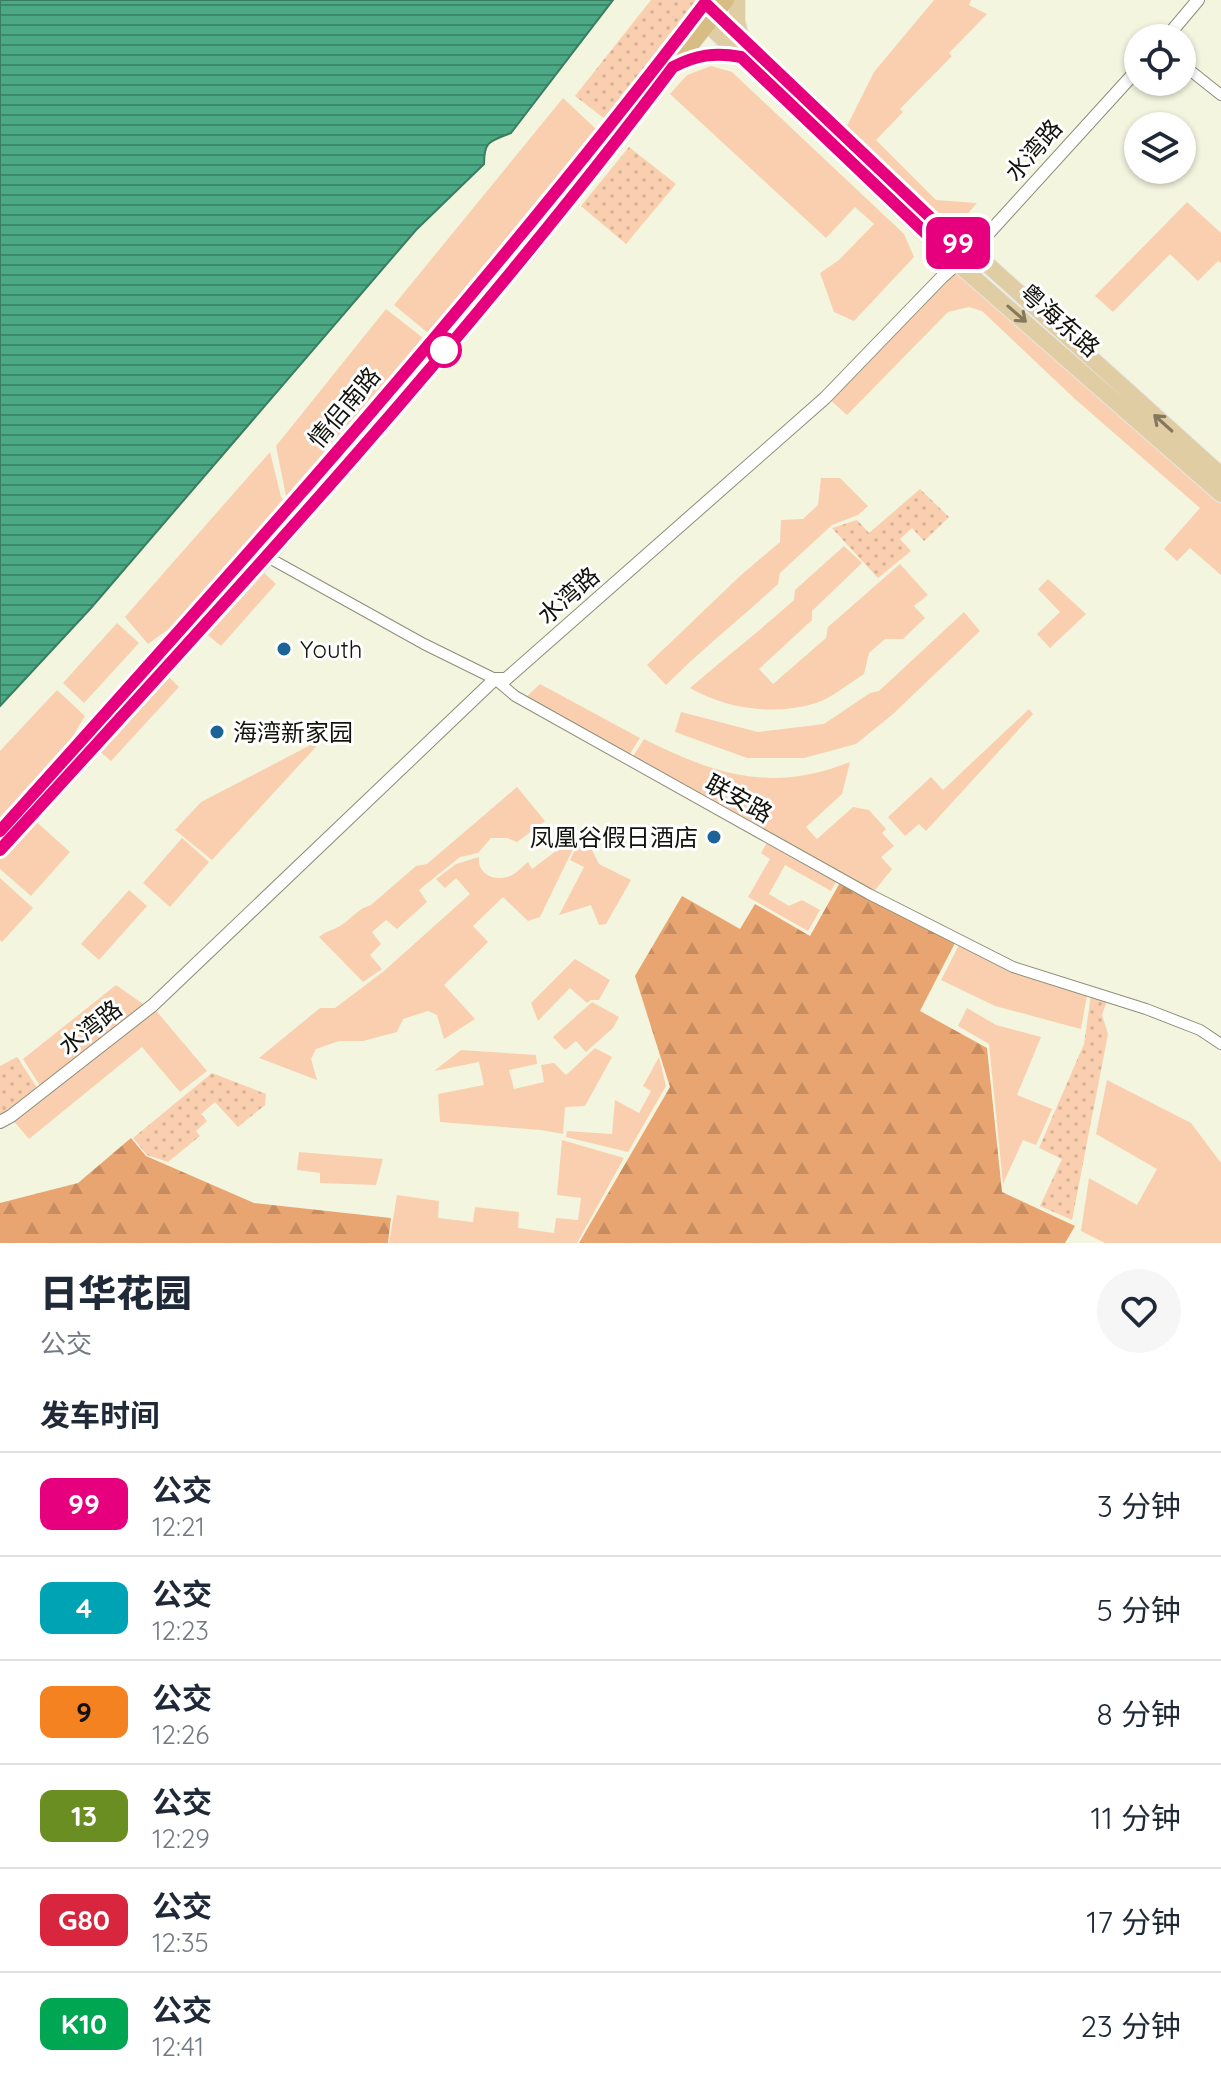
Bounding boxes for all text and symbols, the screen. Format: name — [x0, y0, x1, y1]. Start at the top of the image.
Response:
map controls — [1124, 24, 1196, 184]
button: locate — [1124, 24, 1196, 96]
button: layers — [1124, 112, 1196, 184]
street label: 水湾路 — [998, 113, 1068, 187]
line badge: 99 — [922, 217, 994, 269]
text: 99 — [942, 225, 974, 260]
street label: 粤海东路 — [1014, 277, 1106, 363]
one-way arrow — [1007, 305, 1027, 323]
unlabelled marker — [427, 333, 461, 367]
street label: 情侣南路 — [302, 361, 386, 453]
one-way arrow — [1153, 413, 1173, 432]
street label: 水湾路 — [531, 560, 605, 630]
place label: Youth — [300, 634, 362, 664]
marker: Youth — [275, 640, 293, 658]
place label: 海湾新家园 — [233, 717, 353, 747]
marker: 海湾新家园 — [208, 723, 226, 741]
street label: 联安路 — [700, 767, 778, 829]
place label: 凤凰谷假日酒店 — [530, 822, 698, 852]
marker: 凤凰谷假日酒店 — [705, 828, 723, 846]
street label: 水湾路 — [52, 993, 128, 1061]
text: 日华花园 — [40, 1269, 192, 1317]
button: heart — [1097, 1269, 1181, 1353]
text: 公交 — [40, 1327, 92, 1360]
text: 发车时间 — [40, 1396, 160, 1434]
text: 公交 — [152, 1471, 212, 1509]
text: 99 — [68, 1486, 100, 1521]
text: 3 分钟 — [1097, 1487, 1181, 1525]
text: 12:21 — [152, 1510, 205, 1543]
text: 公交 — [152, 1575, 212, 1613]
text: 4 — [76, 1590, 92, 1625]
text: 5 分钟 — [1096, 1591, 1181, 1629]
text: 12:23 — [152, 1614, 209, 1647]
text: 公交 — [152, 1679, 212, 1717]
text: 9 — [76, 1694, 92, 1729]
text: 8 分钟 — [1097, 1695, 1181, 1733]
text: 12:26 — [152, 1718, 209, 1751]
text: 公交 — [152, 1783, 212, 1821]
text: 13 — [71, 1798, 97, 1833]
text: 11 分钟 — [1091, 1799, 1181, 1837]
text: 12:29 — [152, 1822, 210, 1855]
text: 公交 — [152, 1887, 212, 1925]
text: G80 — [58, 1902, 110, 1937]
text: 17 分钟 — [1086, 1903, 1181, 1941]
text: 12:35 — [152, 1926, 209, 1959]
text: 公交 — [152, 1991, 212, 2029]
text: K10 — [61, 2006, 107, 2041]
text: 23 分钟 — [1080, 2007, 1181, 2045]
text: 12:41 — [152, 2030, 204, 2063]

